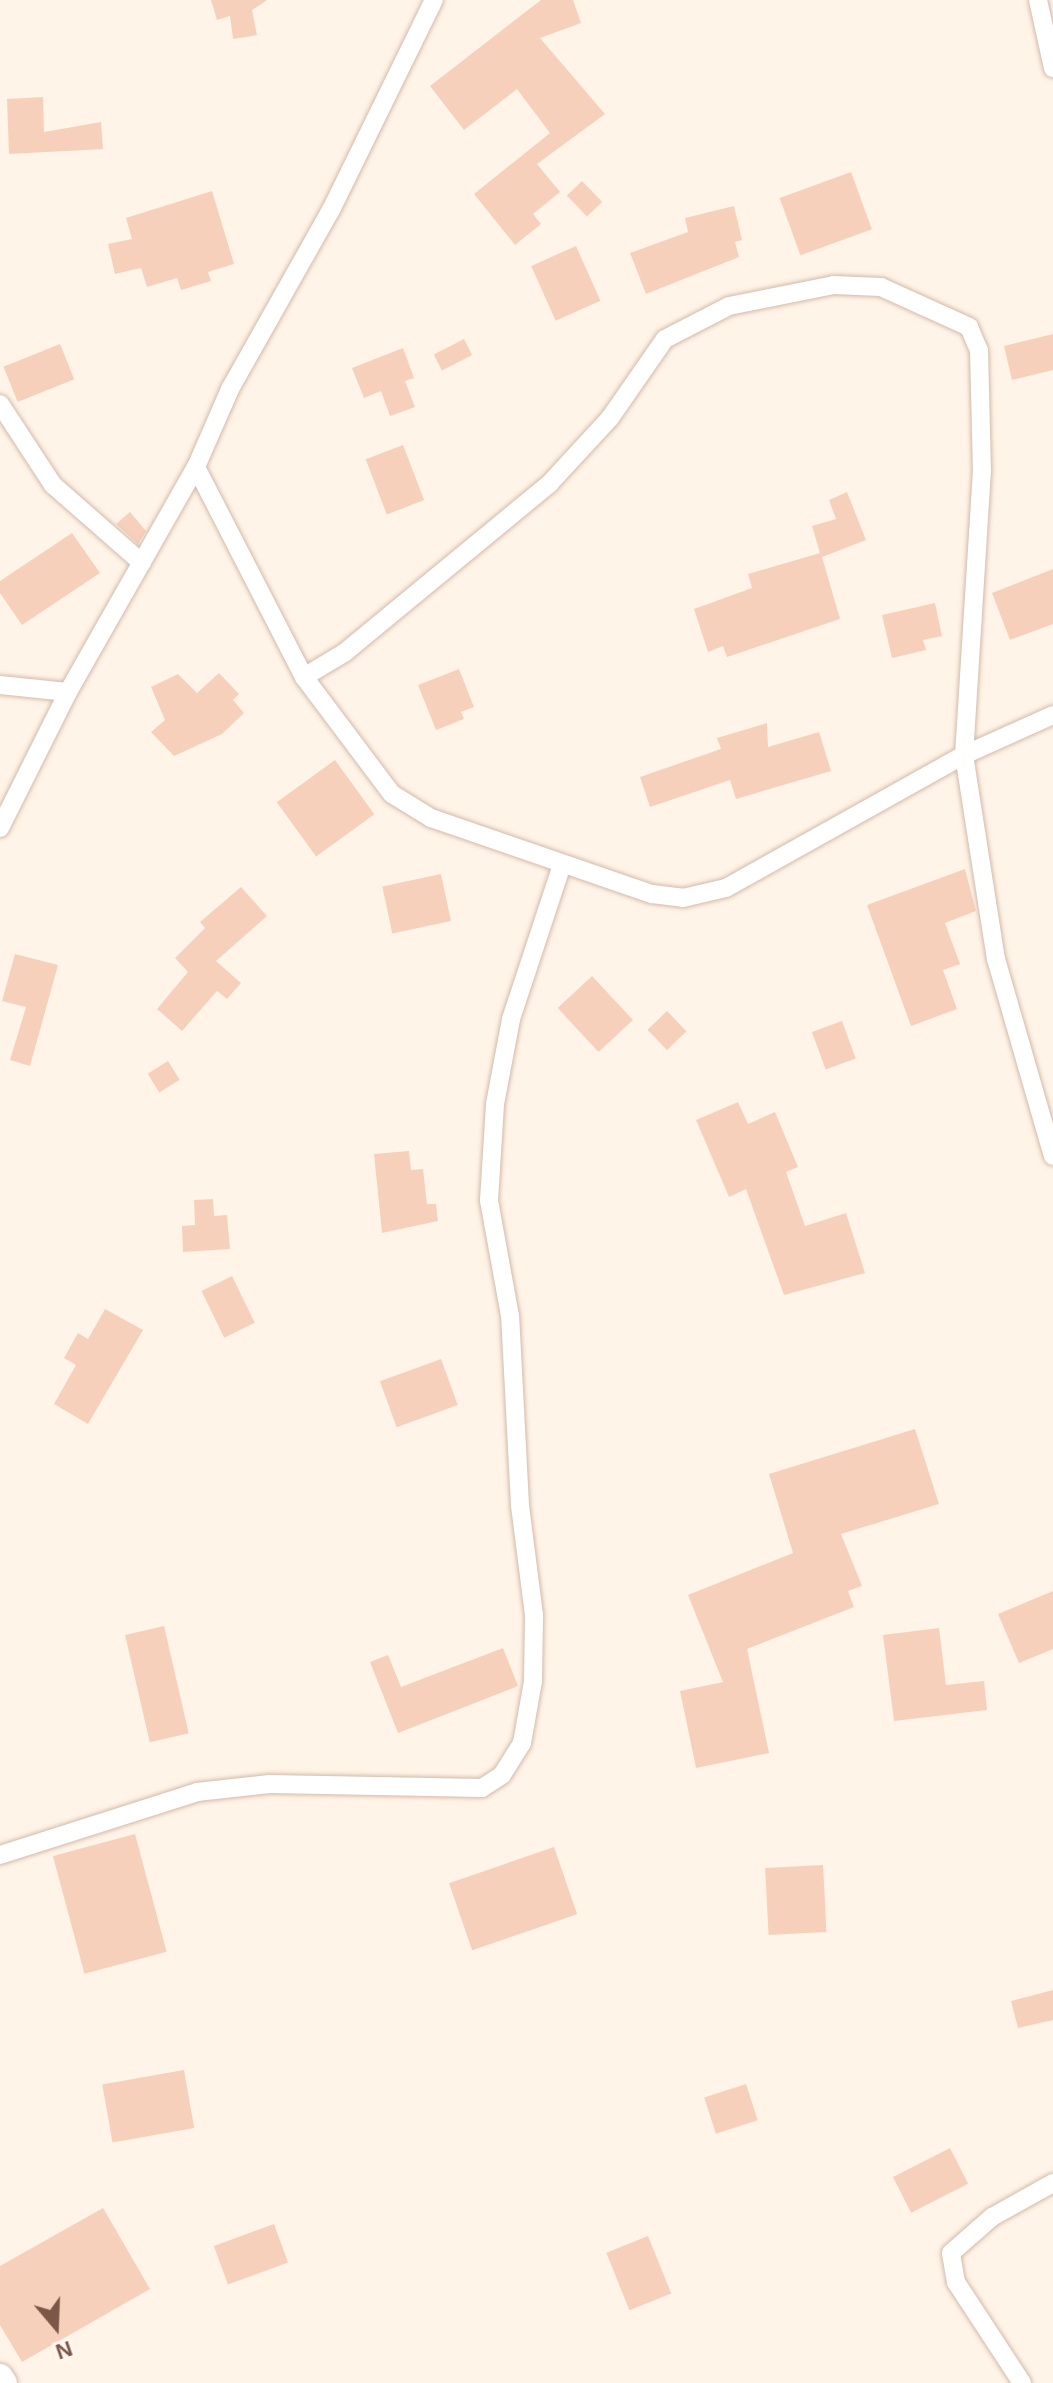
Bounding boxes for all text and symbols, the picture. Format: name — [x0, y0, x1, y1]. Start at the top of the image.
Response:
north arrow — [16, 2287, 96, 2367]
text: N — [52, 2336, 76, 2365]

